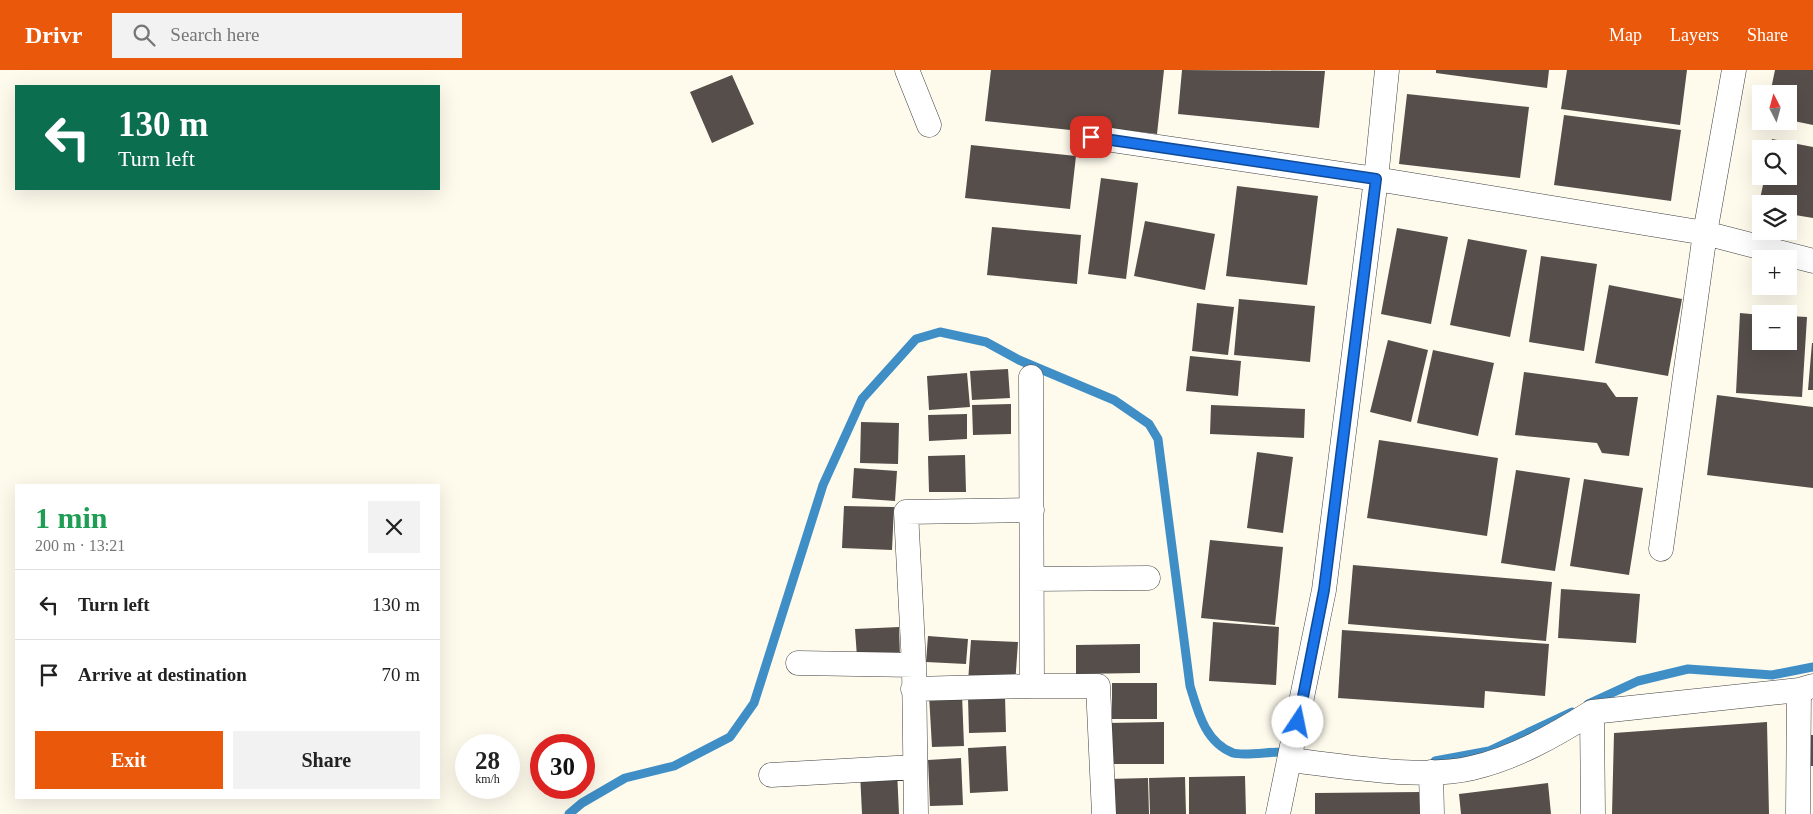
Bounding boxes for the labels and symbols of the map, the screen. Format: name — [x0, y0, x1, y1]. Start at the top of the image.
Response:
north arrow — [1752, 85, 1798, 130]
pin — [1070, 116, 1112, 158]
position arrow — [1271, 695, 1323, 747]
speed limit sign: 30 — [530, 734, 595, 799]

